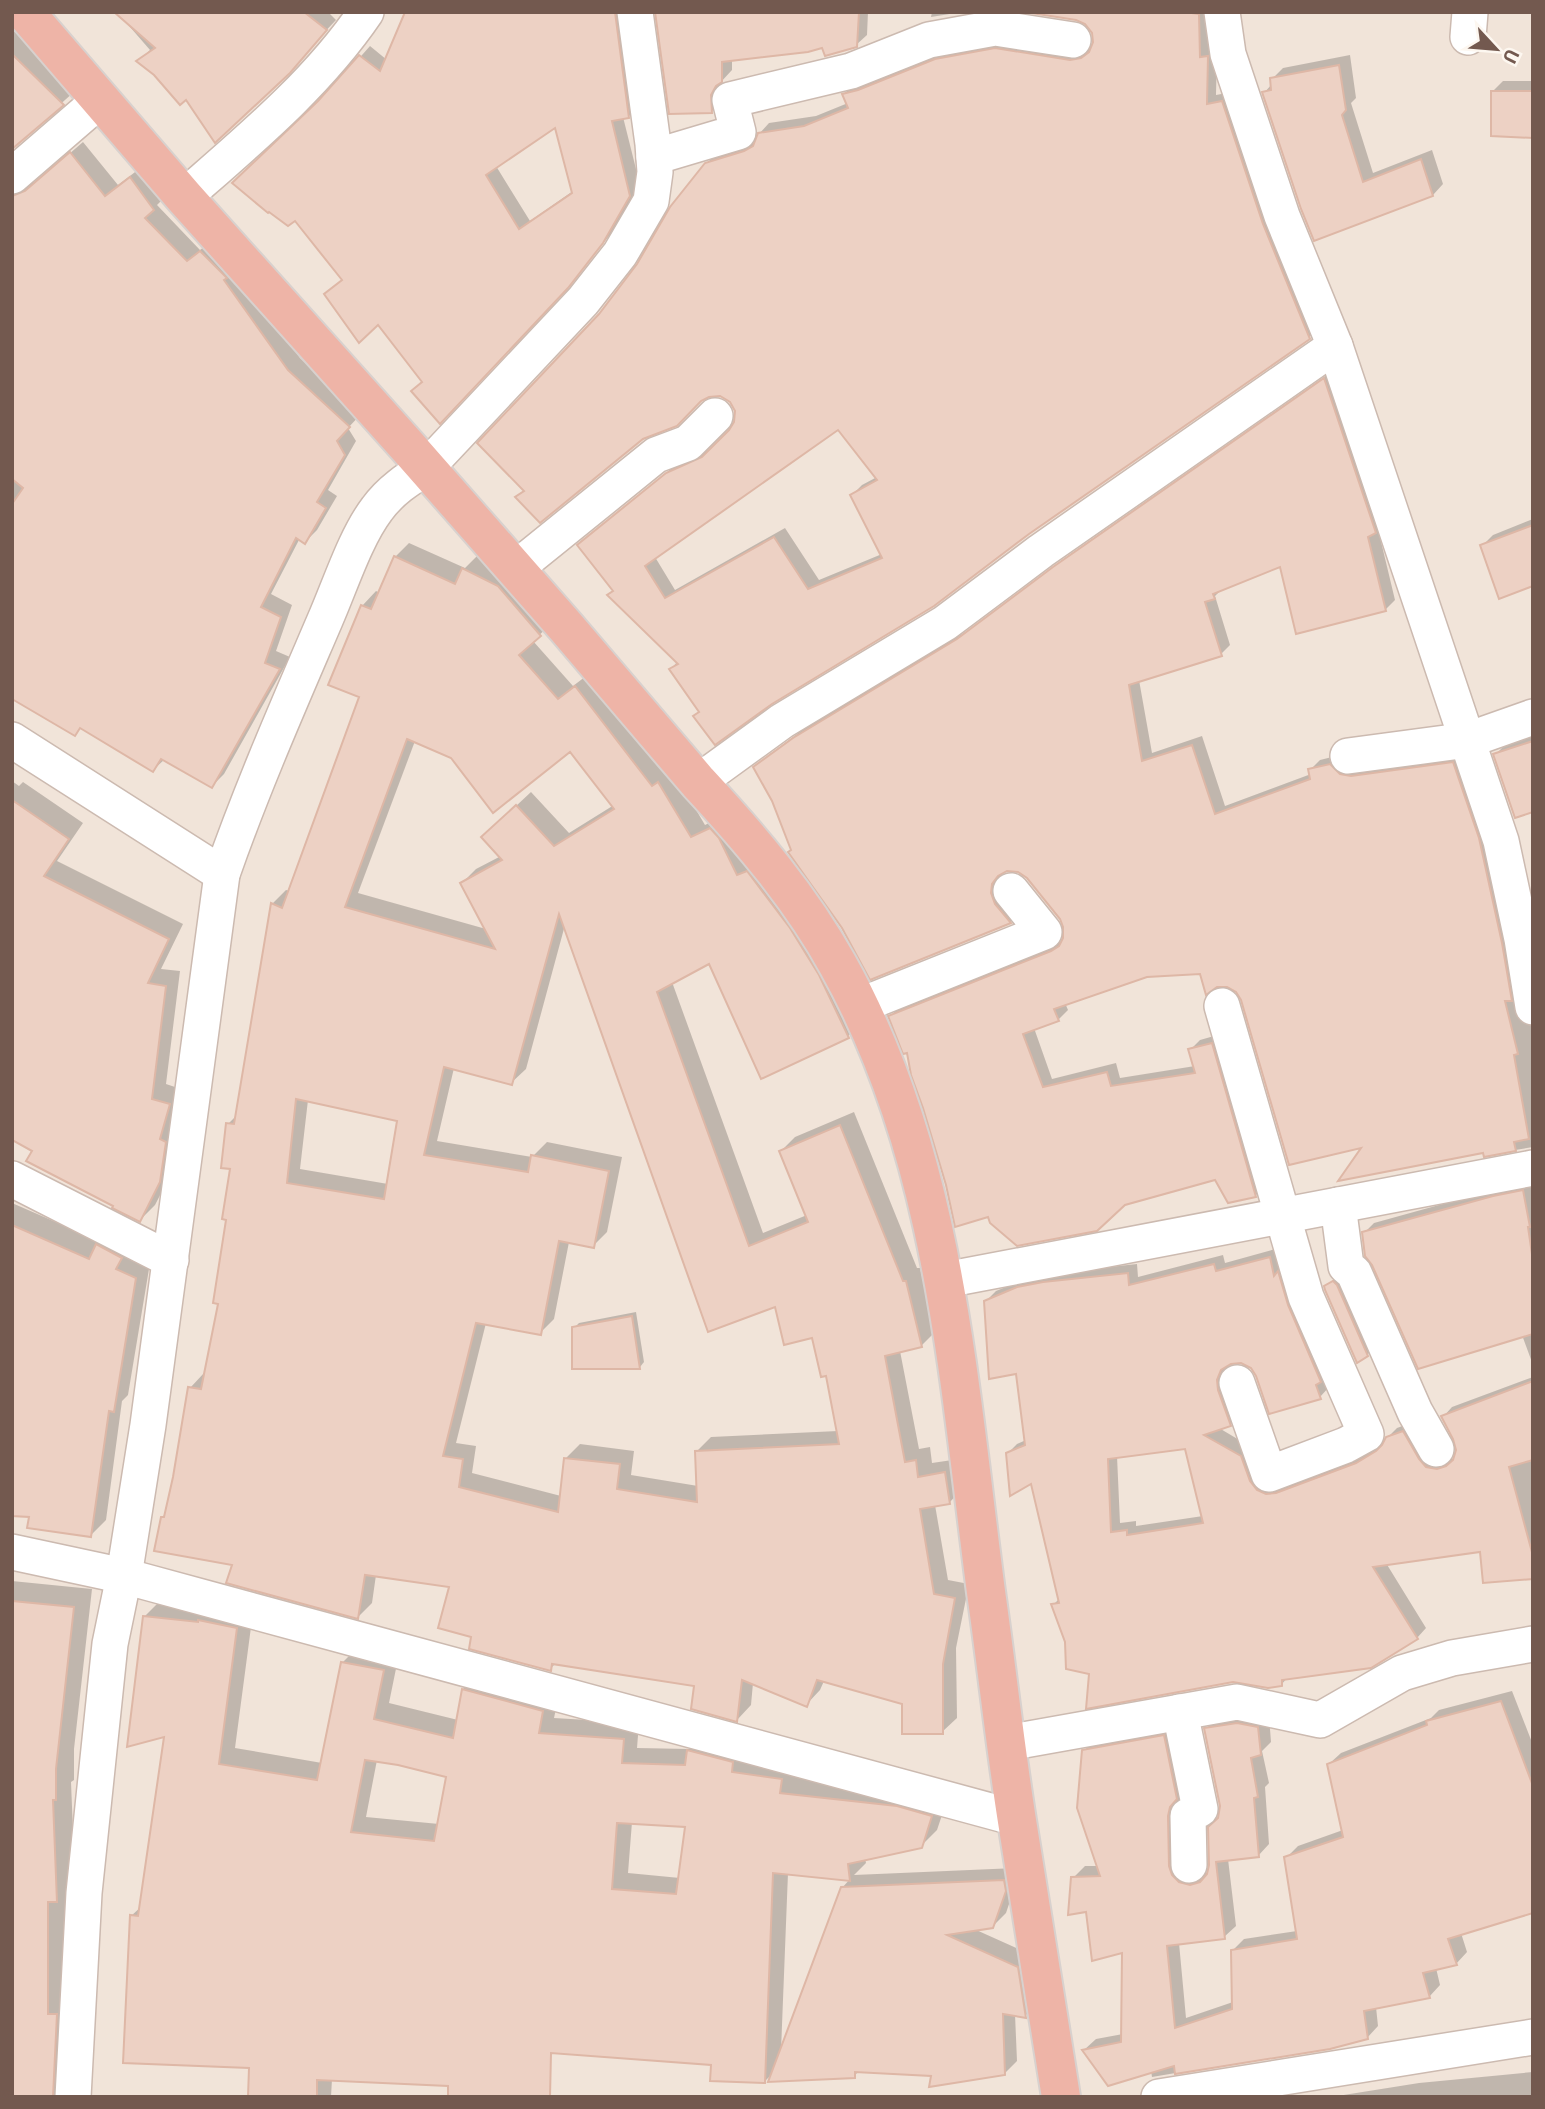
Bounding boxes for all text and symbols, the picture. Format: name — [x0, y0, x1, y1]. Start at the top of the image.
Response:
north arrow — [1461, 14, 1531, 84]
text: U — [1498, 46, 1524, 67]

